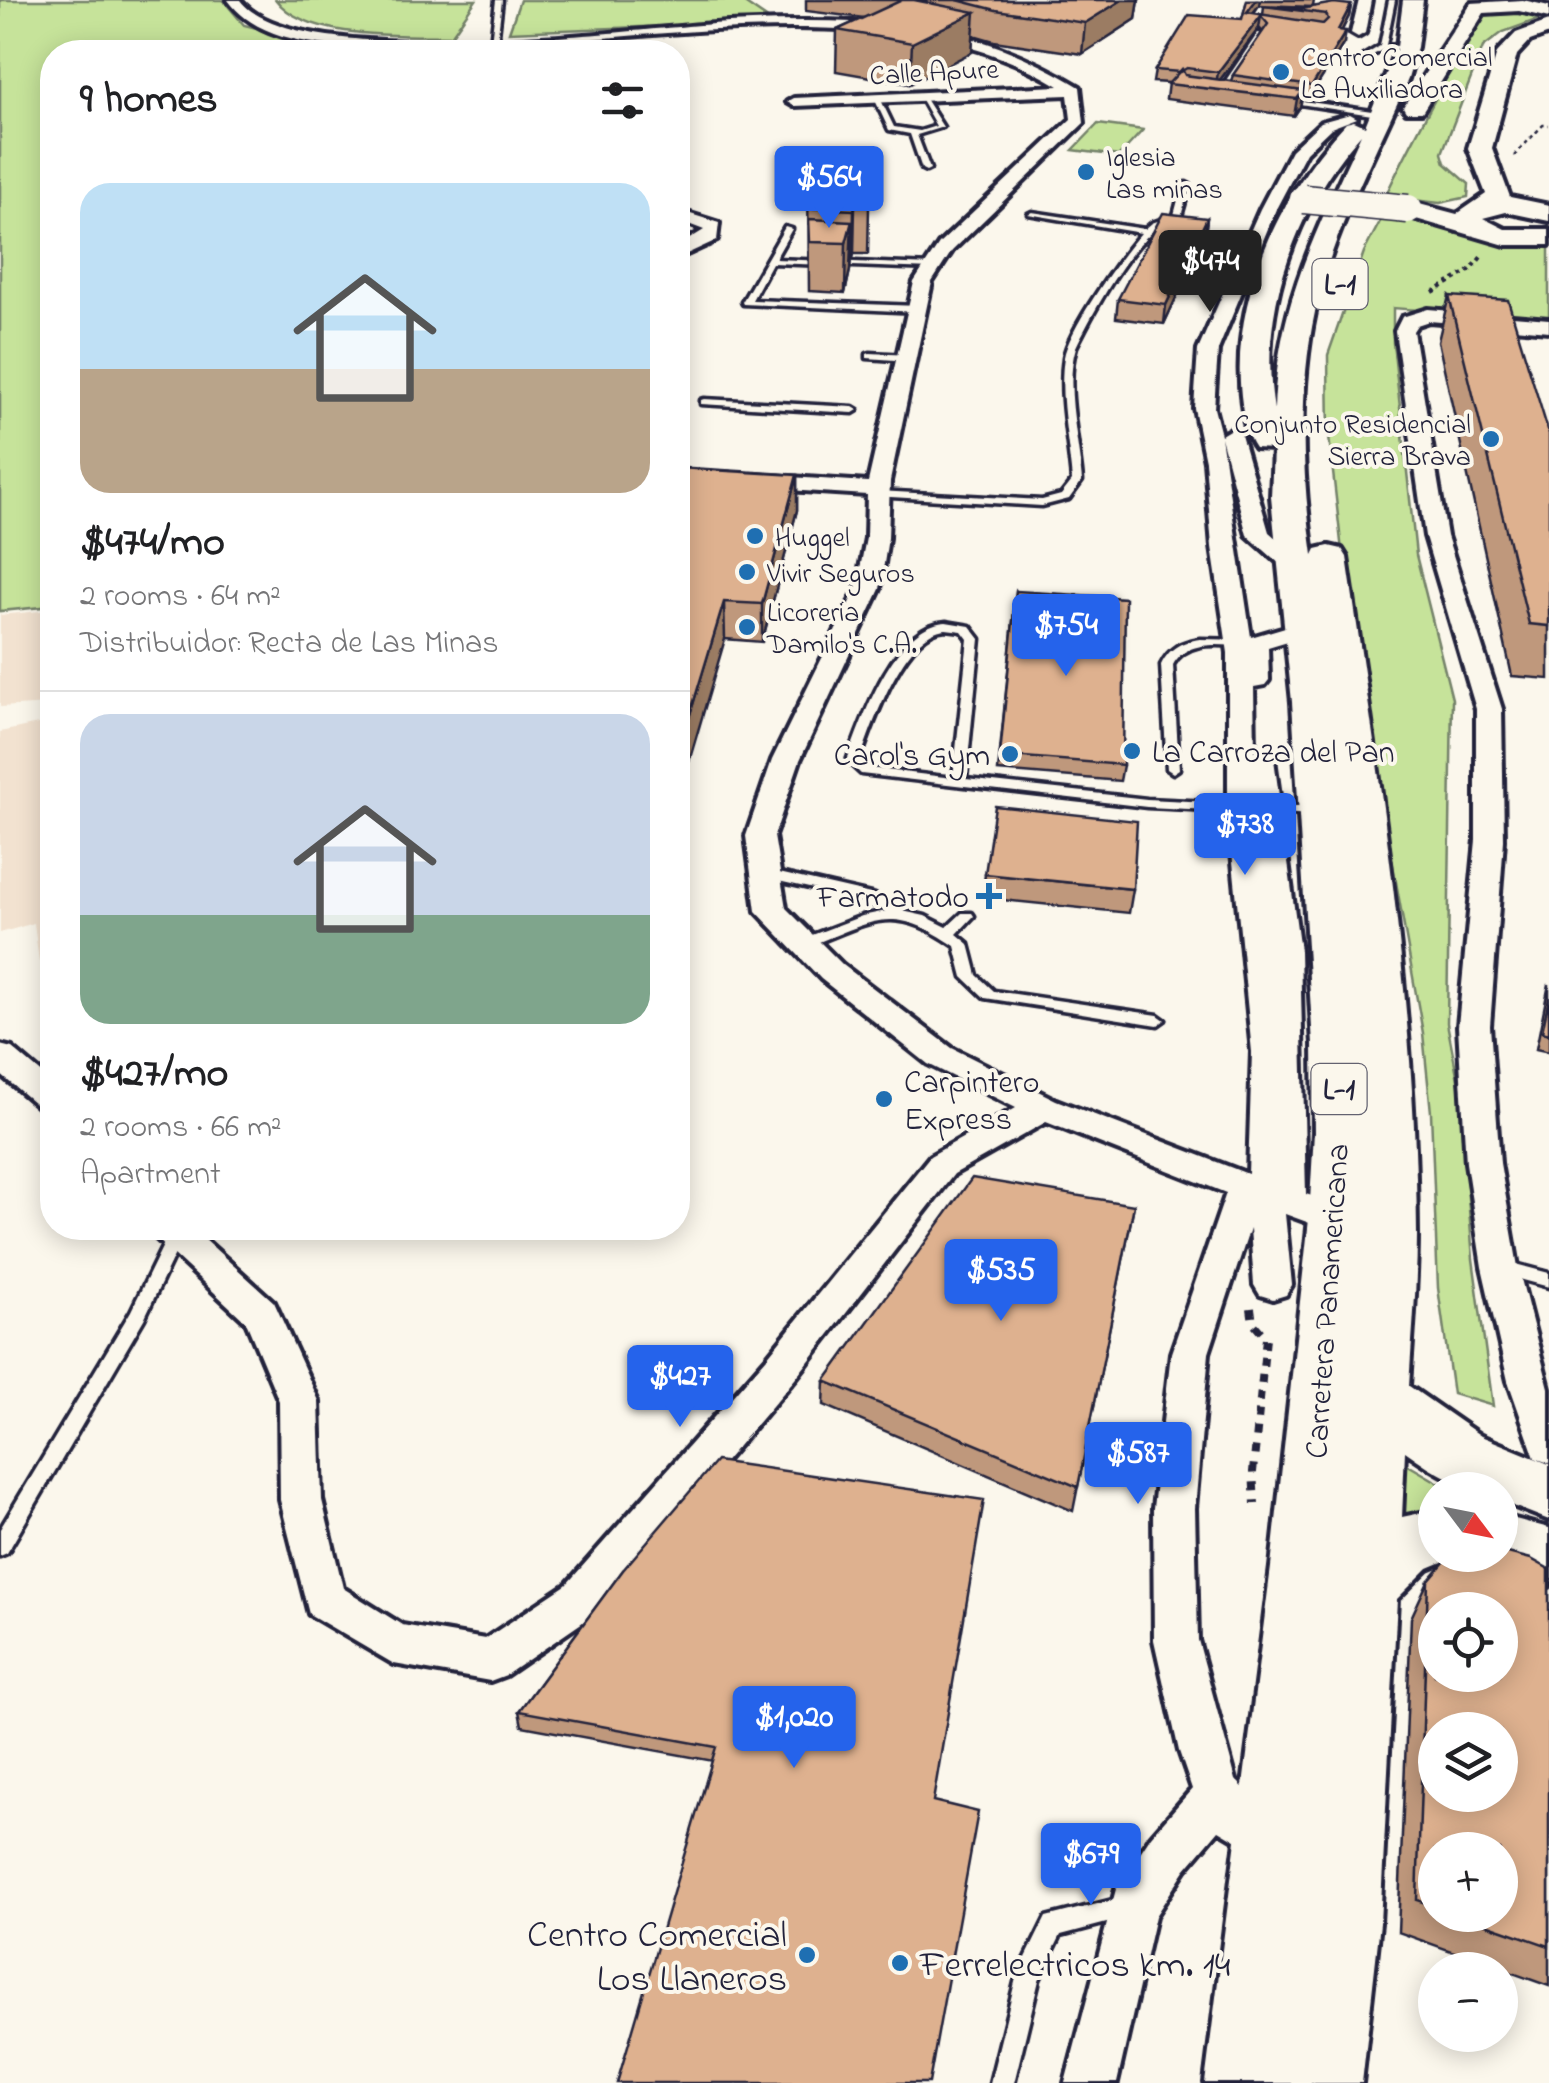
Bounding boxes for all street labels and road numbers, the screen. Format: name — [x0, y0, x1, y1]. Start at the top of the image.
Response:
street label: Calle Apure — [869, 51, 1000, 98]
road number: L-1 — [1312, 259, 1368, 309]
road number: L-1 — [1312, 1064, 1366, 1114]
street label: Carretera Panamericana — [1295, 1142, 1364, 1460]

